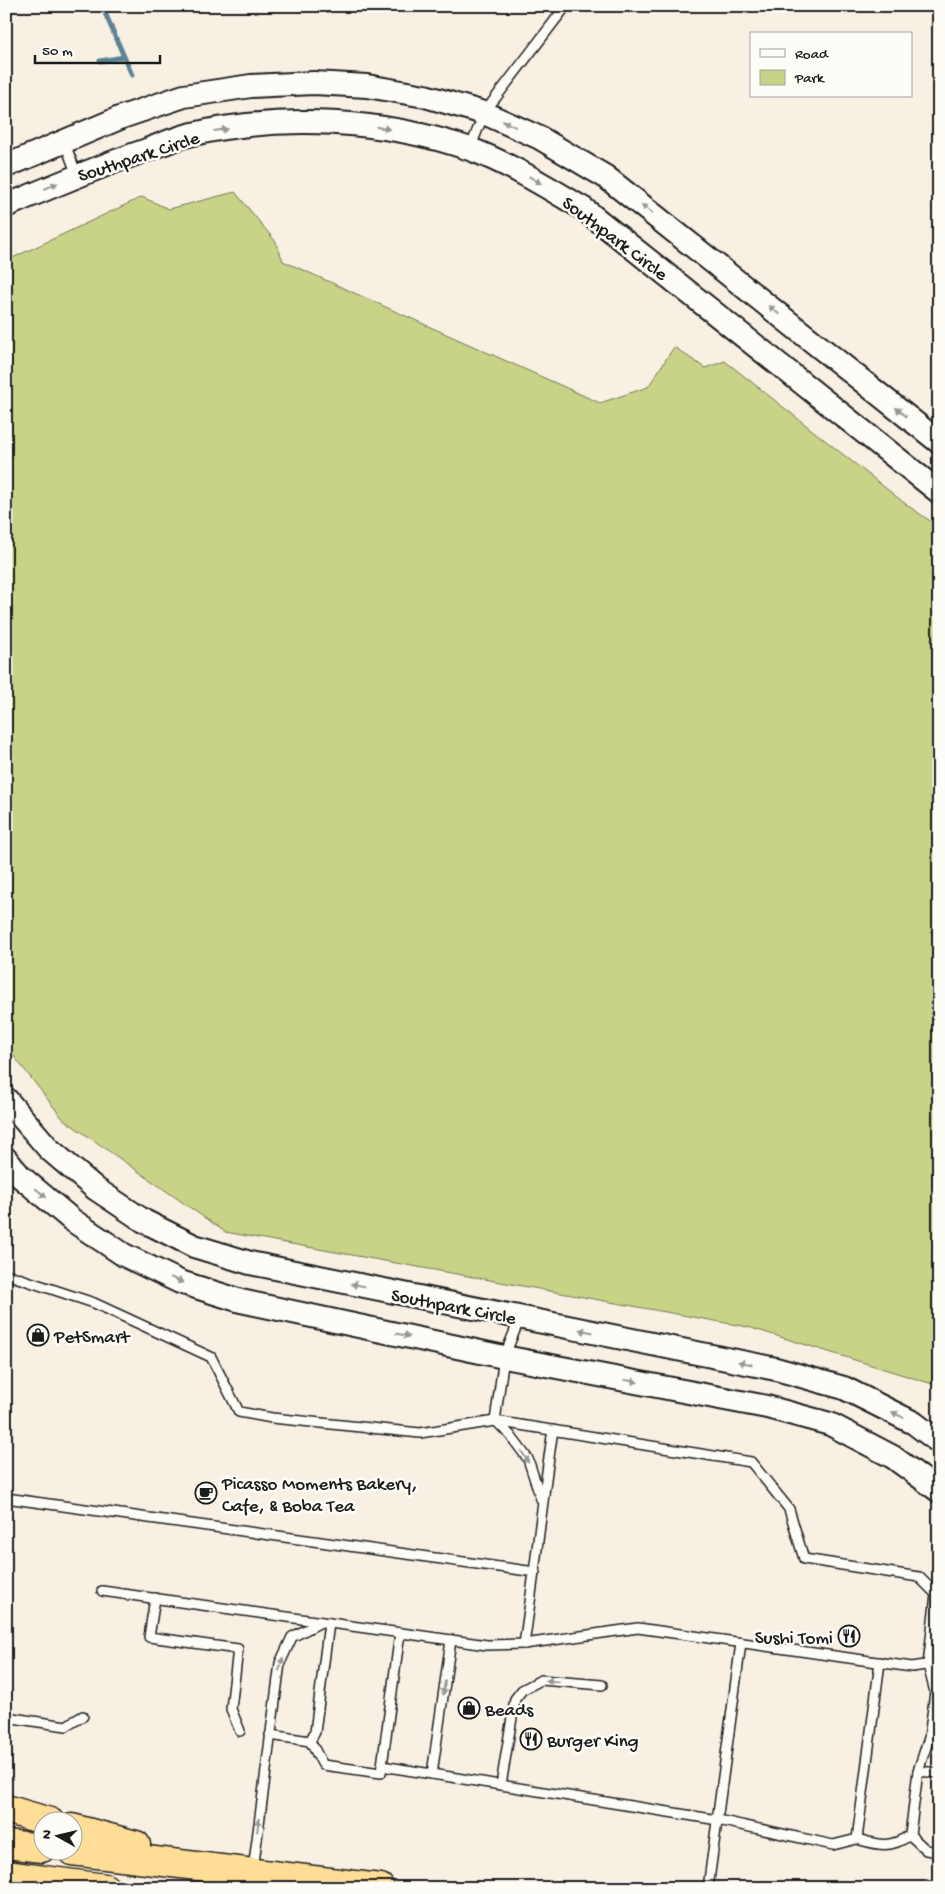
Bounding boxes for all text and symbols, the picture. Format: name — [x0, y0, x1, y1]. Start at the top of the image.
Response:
scale bar — [35, 32, 160, 64]
legend — [750, 32, 912, 98]
text: 50 m — [42, 43, 73, 61]
text: Road — [795, 46, 829, 64]
text: Park — [794, 70, 825, 88]
one-way arrow — [502, 120, 516, 128]
one-way arrow — [375, 125, 391, 133]
one-way arrow — [213, 126, 229, 134]
street label: Southpark Circle — [75, 128, 203, 189]
one-way arrow — [529, 176, 542, 185]
one-way arrow — [44, 182, 58, 190]
street label: Southpark Circle — [556, 192, 672, 287]
one-way arrow — [640, 204, 654, 214]
one-way arrow — [768, 305, 781, 316]
one-way arrow — [894, 407, 908, 417]
one-way arrow — [34, 1188, 47, 1199]
one-way arrow — [170, 1277, 184, 1285]
one-way arrow — [351, 1281, 366, 1289]
street label: Southpark Circle — [389, 1285, 518, 1332]
shop icon: PetSmart — [26, 1323, 50, 1347]
place label: PetSmart — [53, 1327, 132, 1350]
one-way arrow — [578, 1327, 594, 1335]
one-way arrow — [395, 1331, 410, 1339]
one-way arrow — [738, 1359, 753, 1367]
one-way arrow — [623, 1377, 638, 1385]
one-way arrow — [891, 1411, 905, 1419]
one-way arrow — [521, 1450, 530, 1463]
place label: Picasso Moments Bakery, Cafe, & Boba Tea — [221, 1474, 417, 1519]
cafe icon: Picasso Moments Bakery, Cafe, & Boba Tea — [194, 1481, 218, 1505]
restaurant icon: Sushi Tomi — [837, 1624, 861, 1648]
place label: Sushi Tomi — [755, 1628, 833, 1651]
one-way arrow — [277, 1656, 285, 1671]
one-way arrow — [545, 1677, 561, 1685]
one-way arrow — [440, 1681, 448, 1697]
shop icon: Beads — [457, 1696, 481, 1720]
place label: Beads — [484, 1700, 534, 1723]
restaurant icon: Burger King — [519, 1727, 543, 1751]
place label: Burger King — [546, 1731, 639, 1754]
north arrow — [32, 1812, 82, 1862]
one-way arrow — [254, 1816, 262, 1832]
text: N — [39, 1829, 57, 1840]

